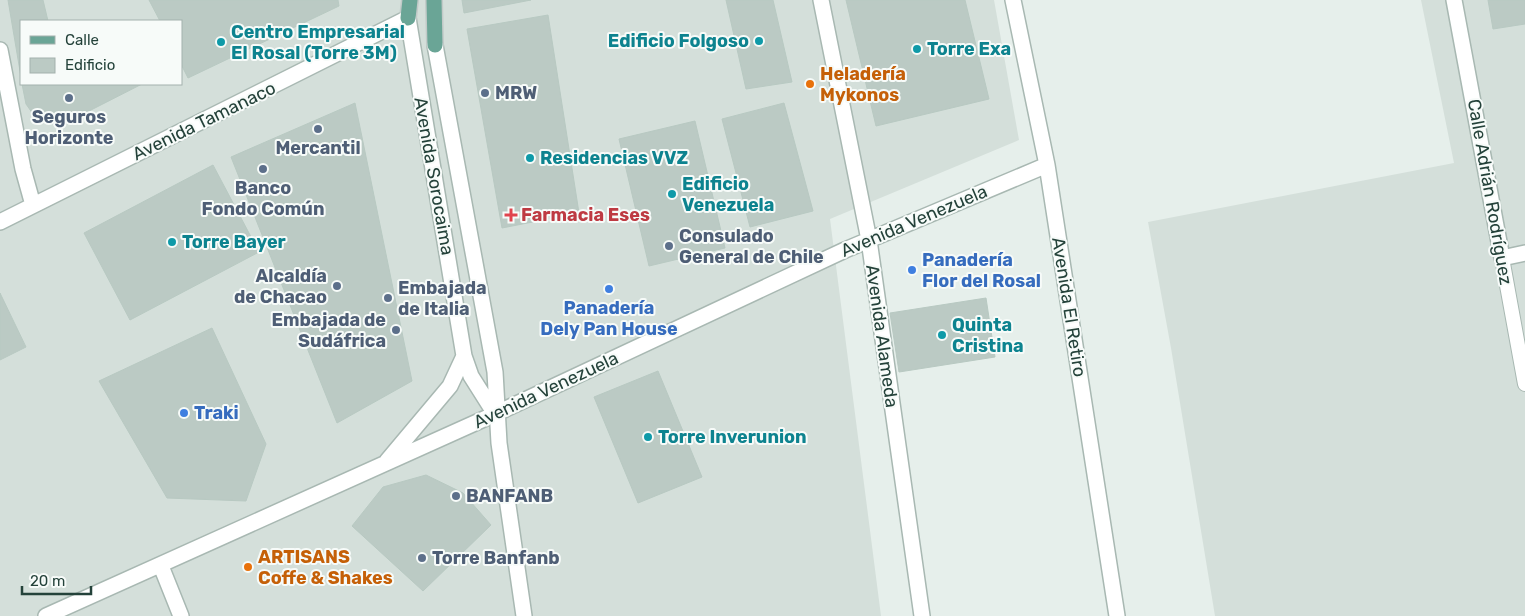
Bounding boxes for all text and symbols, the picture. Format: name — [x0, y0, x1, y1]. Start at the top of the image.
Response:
legend — [20, 20, 182, 85]
place label: Centro Empresarial El Rosal (Torre 3M) — [231, 21, 405, 64]
place label: Edificio Folgoso — [608, 30, 749, 52]
text: Calle — [65, 31, 99, 49]
marker: Edificio Folgoso — [753, 35, 765, 47]
marker: Centro Empresarial El Rosal (Torre 3M) — [215, 36, 227, 48]
place label: Torre Exa — [927, 38, 1011, 60]
marker: Torre Exa — [911, 43, 923, 55]
text: Edificio — [65, 56, 115, 74]
place label: Heladería Mykonos — [820, 63, 906, 106]
street label: Avenida Tamanaco — [129, 77, 279, 165]
marker: Heladería Mykonos — [804, 78, 816, 90]
place label: MRW — [495, 82, 537, 104]
marker: MRW — [479, 87, 491, 99]
marker: Seguros Horizonte — [63, 92, 75, 104]
street label: Avenida Sorocaima — [409, 95, 459, 257]
street label: Calle Adrián Rodríguez — [1463, 97, 1517, 287]
place label: Seguros Horizonte — [24, 106, 114, 149]
marker: Mercantil — [312, 123, 324, 135]
place label: Mercantil — [275, 137, 361, 159]
place label: Residencias VVZ — [540, 147, 688, 169]
marker: Residencias VVZ — [524, 152, 536, 164]
marker: Banco Fondo Común — [257, 163, 269, 175]
place label: Edificio Venezuela — [682, 173, 774, 216]
place label: Banco Fondo Común — [202, 177, 324, 220]
street label: Avenida Venezuela — [837, 180, 991, 262]
marker: Edificio Venezuela — [666, 188, 678, 200]
place label: Farmacia Eses — [521, 204, 650, 226]
marker: Farmacia Eses — [505, 209, 517, 221]
place label: Consulado General de Chile — [679, 225, 824, 268]
place label: Torre Bayer — [182, 231, 286, 253]
street label: Avenida El Retiro — [1047, 235, 1091, 379]
marker: Torre Bayer — [166, 236, 178, 248]
marker: Consulado General de Chile — [663, 240, 675, 252]
place label: Panadería Flor del Rosal — [922, 249, 1041, 292]
street label: Avenida Alameda — [861, 263, 903, 409]
marker: Panadería Flor del Rosal — [906, 264, 918, 276]
place label: Alcaldía de Chacao — [234, 265, 327, 308]
place label: Embajada de Italia — [398, 277, 487, 320]
marker: Alcaldía de Chacao — [331, 280, 343, 292]
marker: Panadería Dely Pan House — [603, 283, 615, 295]
marker: Embajada de Italia — [382, 292, 394, 304]
place label: Panadería Dely Pan House — [540, 297, 678, 340]
place label: Embajada de Sudáfrica — [272, 309, 386, 352]
place label: Quinta Cristina — [952, 314, 1024, 357]
marker: Embajada de Sudáfrica — [390, 324, 402, 336]
marker: Quinta Cristina — [936, 329, 948, 341]
street label: Avenida Venezuela — [470, 347, 622, 433]
place label: Traki — [194, 402, 239, 424]
marker: Traki — [178, 407, 190, 419]
place label: Torre Inverunion — [658, 426, 807, 448]
marker: Torre Inverunion — [642, 431, 654, 443]
place label: BANFANB — [466, 485, 553, 507]
marker: BANFANB — [450, 490, 462, 502]
place label: ARTISANS Coffe & Shakes — [258, 546, 393, 589]
place label: Torre Banfanb — [432, 547, 560, 569]
marker: Torre Banfanb — [416, 552, 428, 564]
marker: ARTISANS Coffe & Shakes — [242, 561, 254, 573]
scale bar — [22, 564, 91, 596]
text: 20 m — [30, 572, 65, 590]

